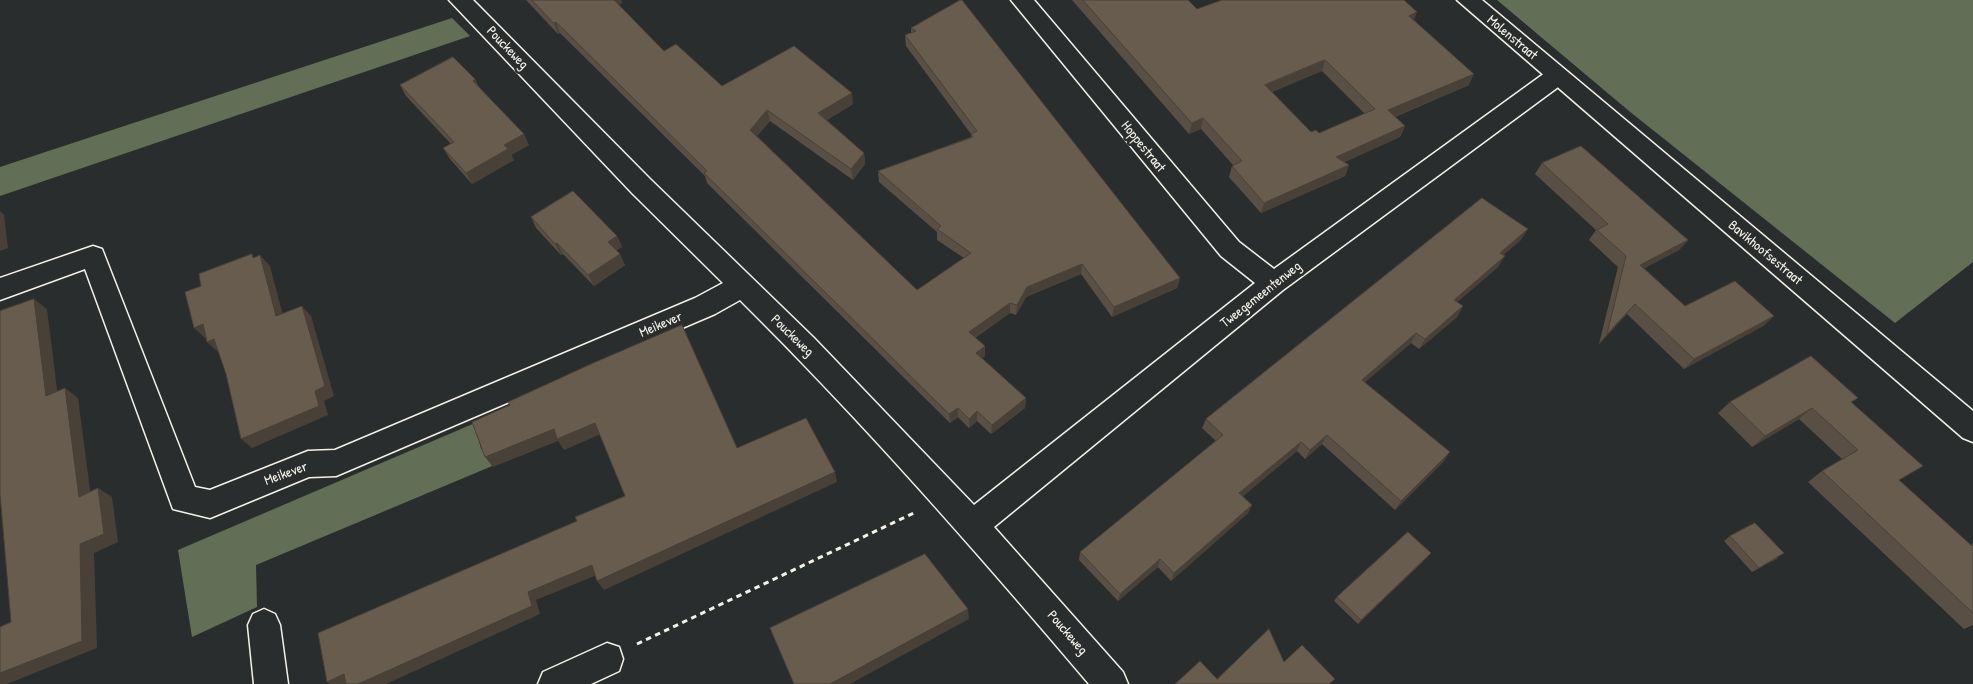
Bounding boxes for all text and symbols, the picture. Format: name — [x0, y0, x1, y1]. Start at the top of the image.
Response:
street label: Molenstraat — [1483, 12, 1541, 64]
street label: Pouckeweg — [483, 23, 531, 73]
street label: Hoppestraat — [1117, 118, 1169, 176]
street label: Bavikhoofsestraat — [1724, 217, 1806, 289]
street label: Tweegemeentenweg — [1217, 258, 1305, 332]
street label: Meikever — [637, 308, 685, 342]
street label: Pouckeweg — [767, 312, 817, 360]
street label: Meikever — [262, 458, 310, 490]
street label: Pouckeweg — [1043, 607, 1091, 659]

